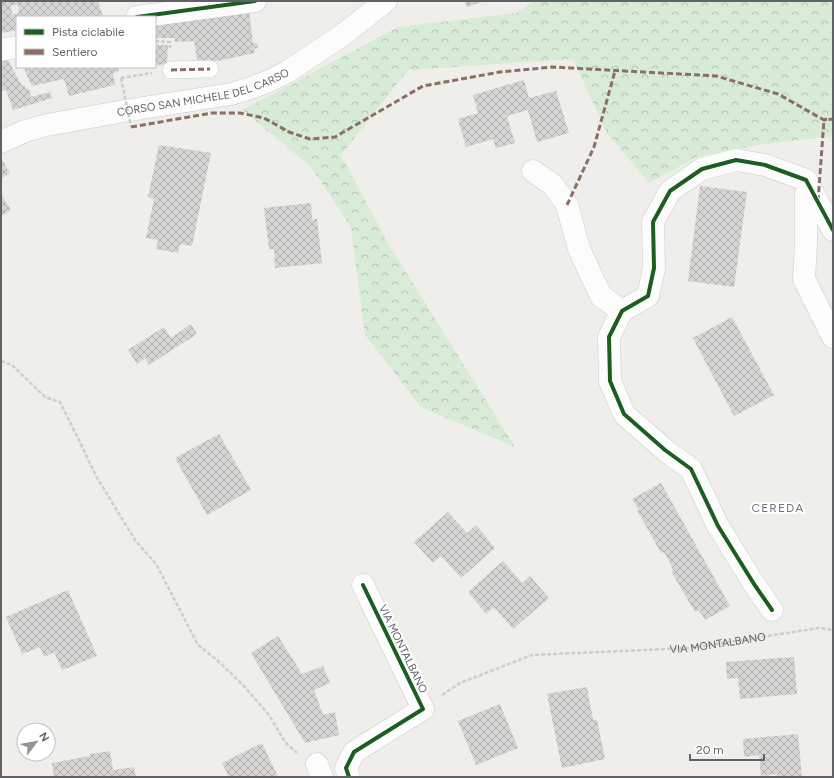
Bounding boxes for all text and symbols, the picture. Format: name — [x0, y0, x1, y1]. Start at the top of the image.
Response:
legend — [16, 16, 156, 68]
text: Pista ciclabile — [52, 25, 125, 39]
text: Sentiero — [52, 45, 98, 59]
street label: CORSO SAN MICHELE DEL CARSO — [116, 65, 292, 119]
district label: CEREDA — [752, 501, 804, 515]
street label: VIA MONTALBANO — [376, 603, 430, 696]
street label: VIA MONTALBANO — [669, 630, 767, 655]
north arrow — [16, 722, 56, 762]
text: N — [36, 730, 52, 744]
scale bar — [690, 736, 764, 762]
text: 20 m — [696, 743, 724, 757]

